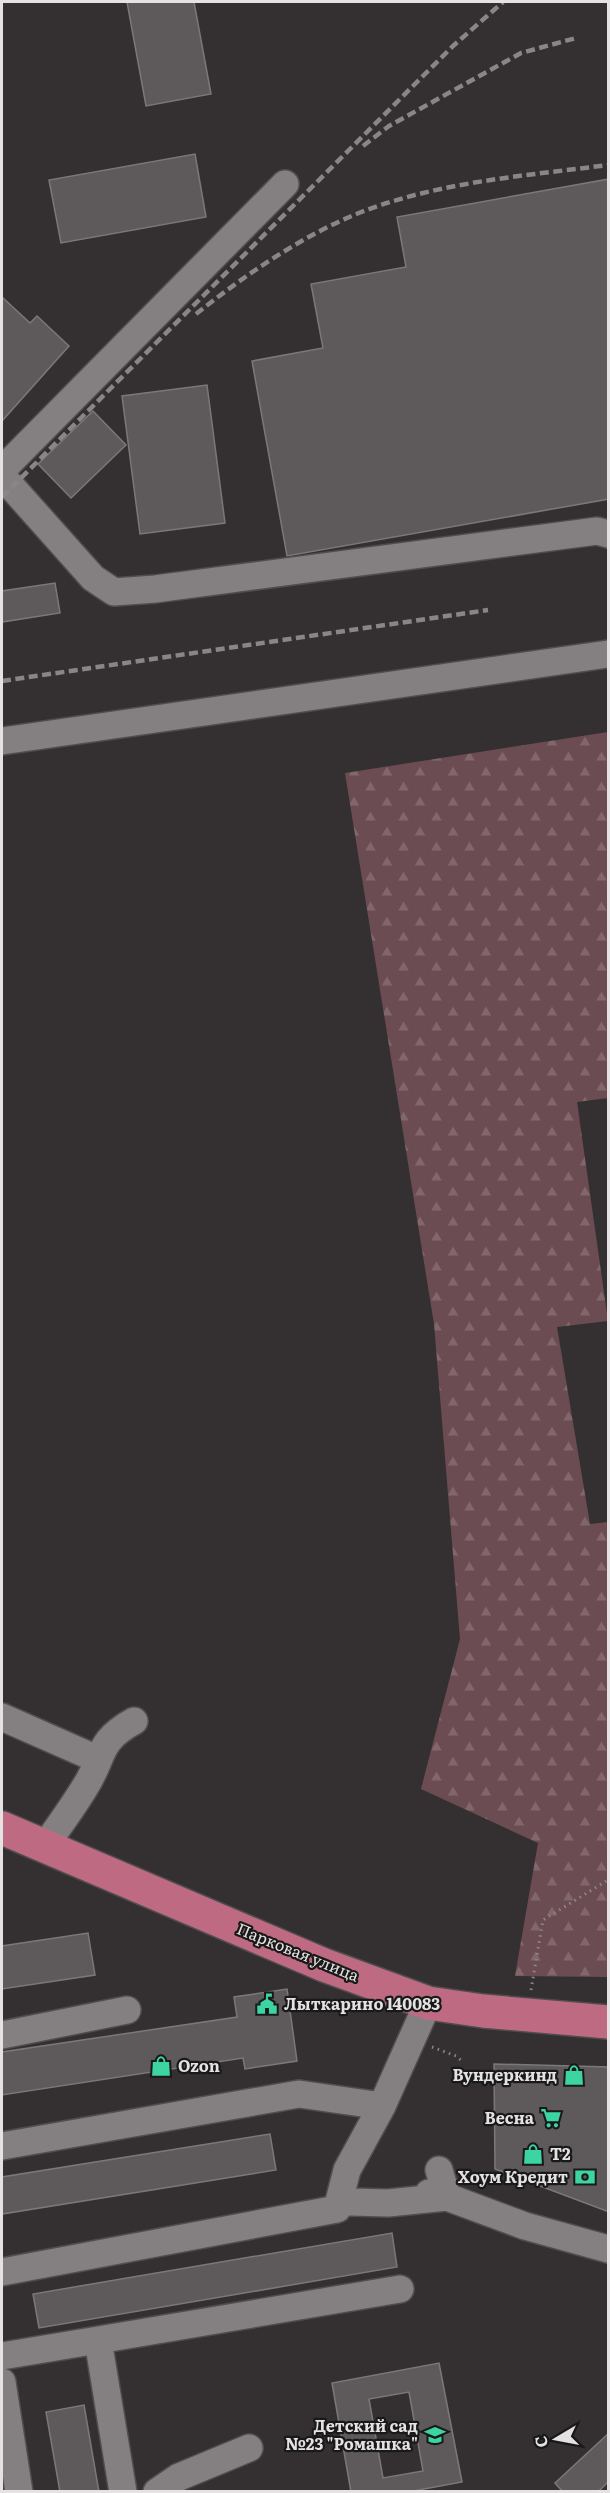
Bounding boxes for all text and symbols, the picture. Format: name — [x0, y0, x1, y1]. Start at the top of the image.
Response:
street label: Парковая улица — [234, 1916, 364, 1987]
place label: Лыткарино 140083 — [284, 1991, 440, 2015]
public building icon: Лыткарино 140083 — [255, 1992, 279, 2016]
place label: Ozon — [178, 2053, 220, 2077]
shop icon: Ozon — [149, 2054, 173, 2078]
place label: Вундеркинд — [453, 2062, 557, 2086]
shop icon: Вундеркинд — [562, 2063, 586, 2087]
place label: Весна — [485, 2105, 535, 2129]
supermarket icon: Весна — [539, 2106, 563, 2130]
place label: T2 — [550, 2141, 571, 2165]
shop icon: T2 — [521, 2142, 545, 2166]
place label: Хоум Кредит — [458, 2164, 568, 2188]
bank icon: Хоум Кредит — [573, 2165, 597, 2189]
north arrow — [526, 2409, 586, 2469]
place label: Детский сад №23 "Ромашка" — [285, 2413, 418, 2455]
school or university icon: Детский сад №23 "Ромашка" — [423, 2423, 447, 2447]
text: С — [527, 2434, 553, 2449]

